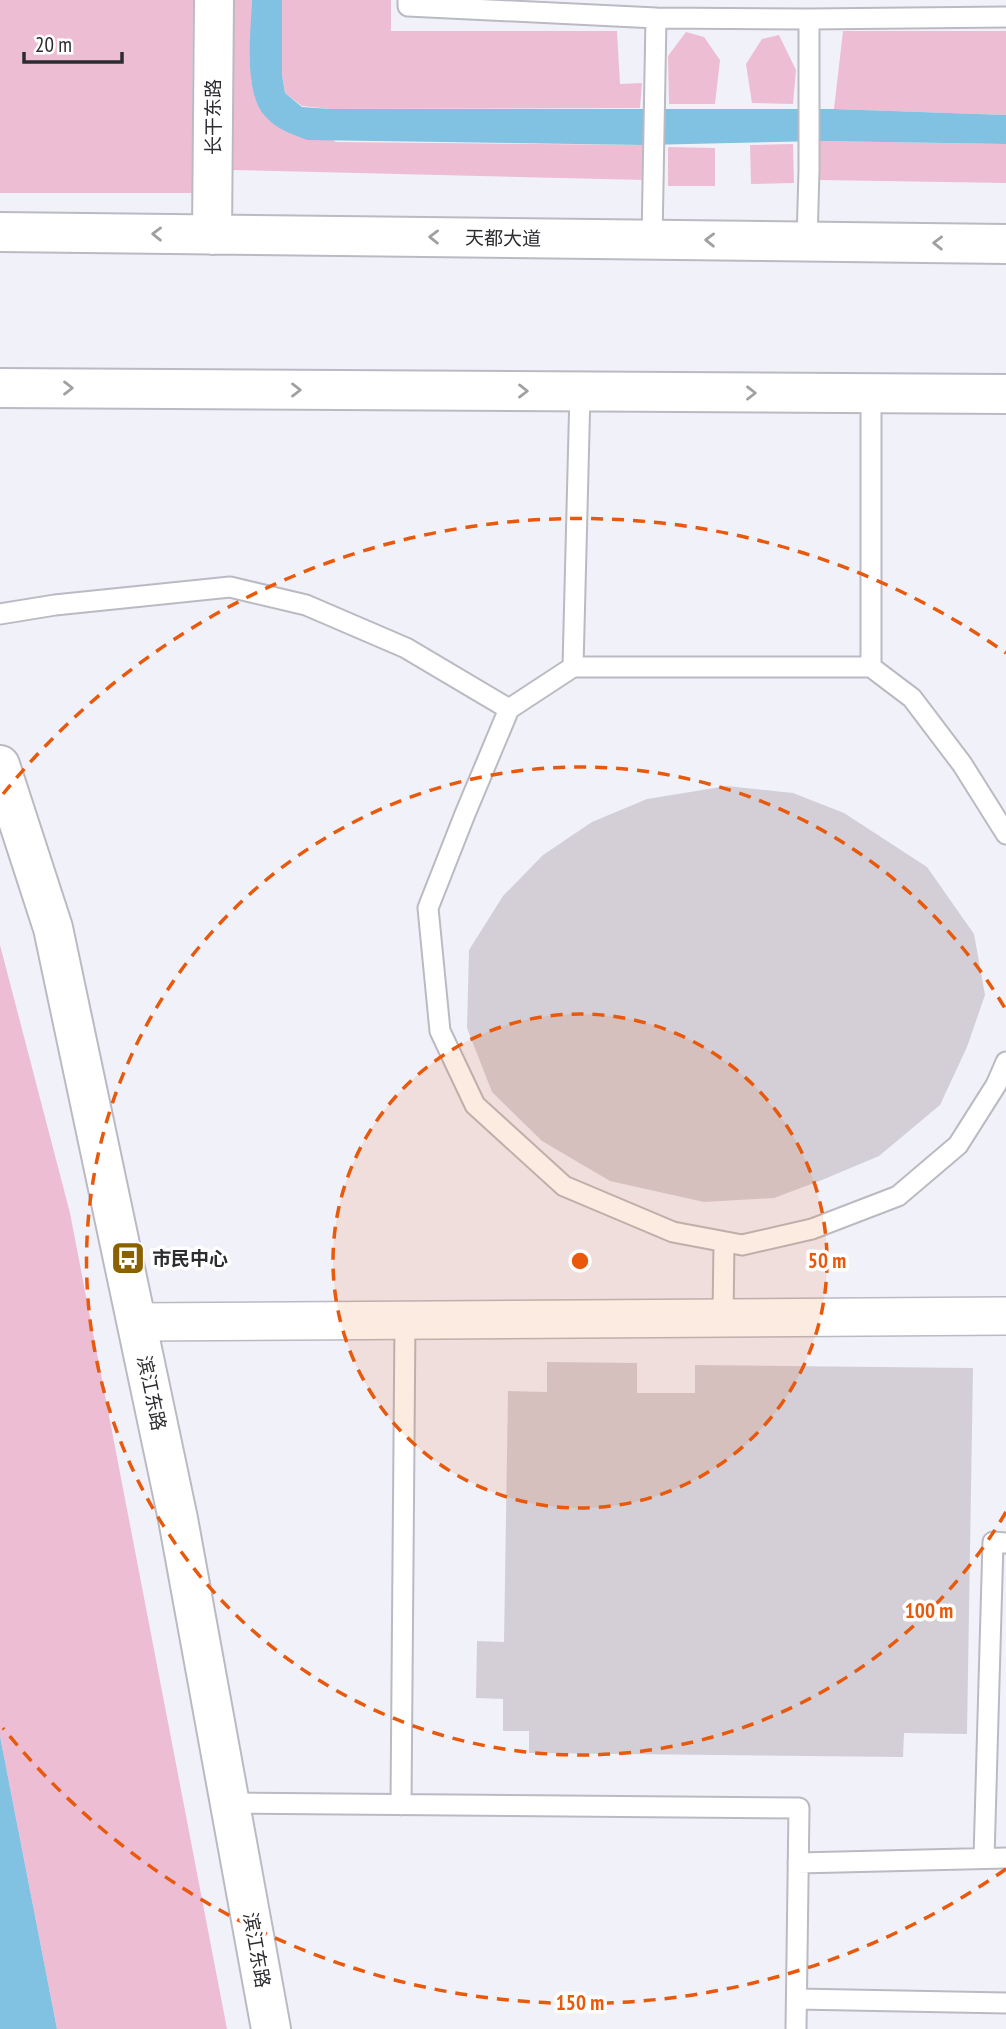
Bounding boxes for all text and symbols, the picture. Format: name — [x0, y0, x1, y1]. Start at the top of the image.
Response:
scale bar — [24, 21, 122, 65]
text: 20 m — [35, 31, 72, 58]
street label: 长干东路 — [201, 79, 225, 155]
street label: 天都大道 — [465, 225, 541, 251]
one-way arrow — [152, 226, 162, 242]
one-way arrow — [428, 229, 439, 245]
one-way arrow — [705, 233, 716, 248]
one-way arrow — [932, 235, 943, 251]
one-way arrow — [63, 380, 74, 396]
one-way arrow — [291, 382, 301, 398]
one-way arrow — [518, 384, 529, 399]
one-way arrow — [746, 385, 756, 401]
bus stop icon: 市民中心 — [109, 1239, 147, 1277]
place label: 市民中心 — [152, 1246, 228, 1270]
text: 50 m — [808, 1247, 846, 1274]
centre of rings — [568, 1249, 592, 1273]
street label: 滨江东路 — [132, 1353, 172, 1433]
text: 100 m — [905, 1597, 953, 1624]
street label: 滨江东路 — [239, 1910, 275, 1990]
text: 150 m — [556, 1989, 604, 2016]

